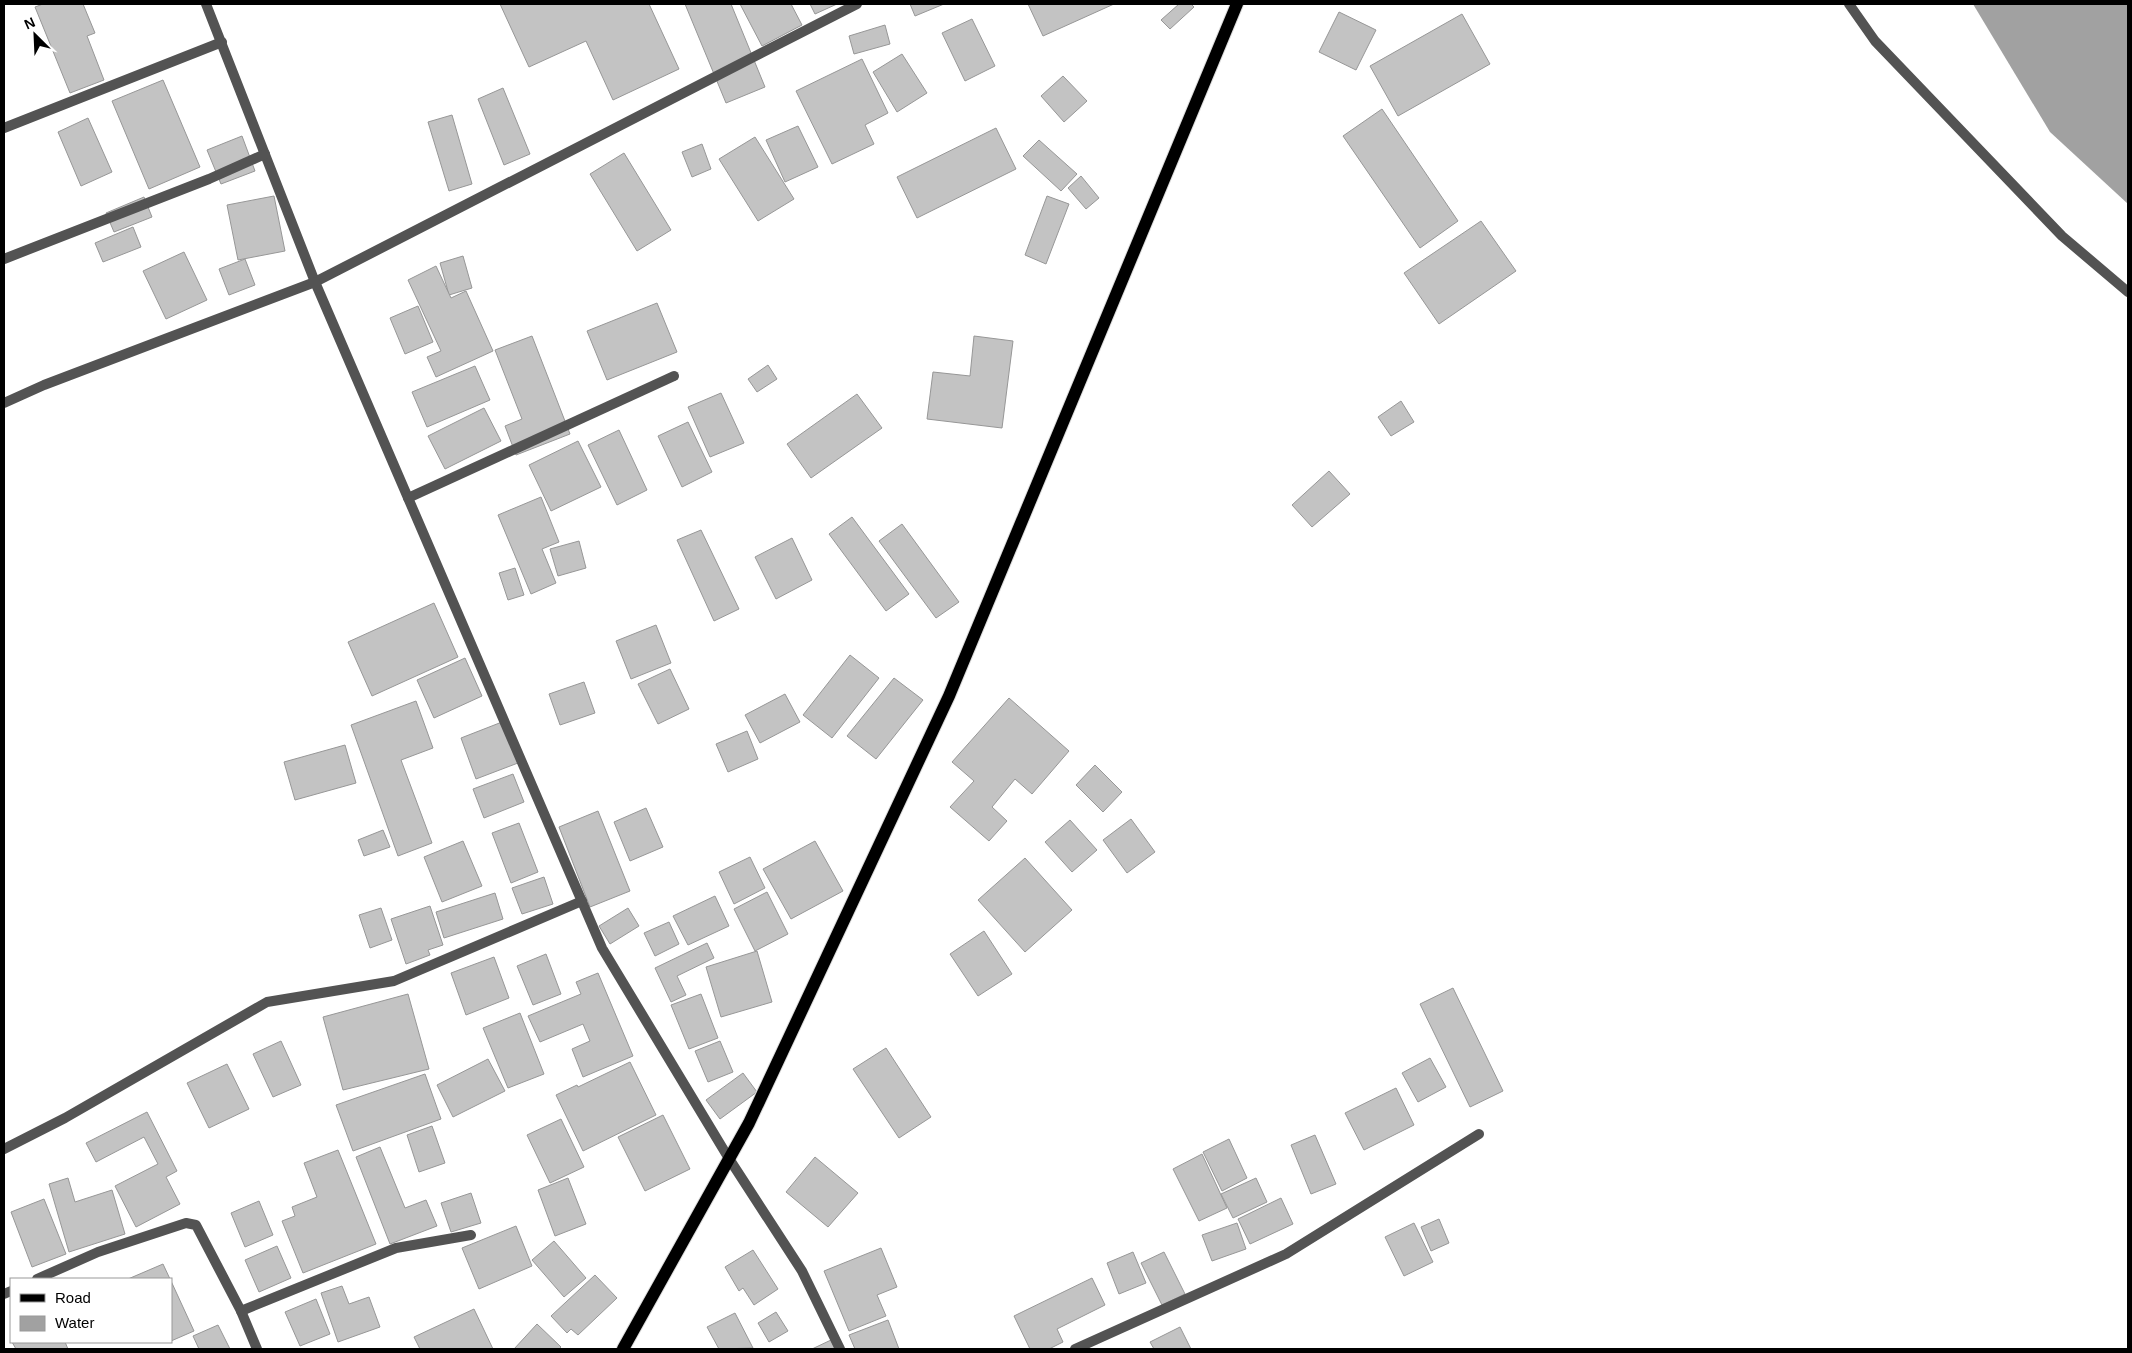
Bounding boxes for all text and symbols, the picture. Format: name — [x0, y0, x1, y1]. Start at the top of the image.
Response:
north arrow — [10, 10, 60, 60]
text: N — [22, 14, 38, 32]
legend — [10, 1278, 172, 1343]
text: Road — [55, 1289, 91, 1306]
text: Water — [55, 1314, 94, 1331]

